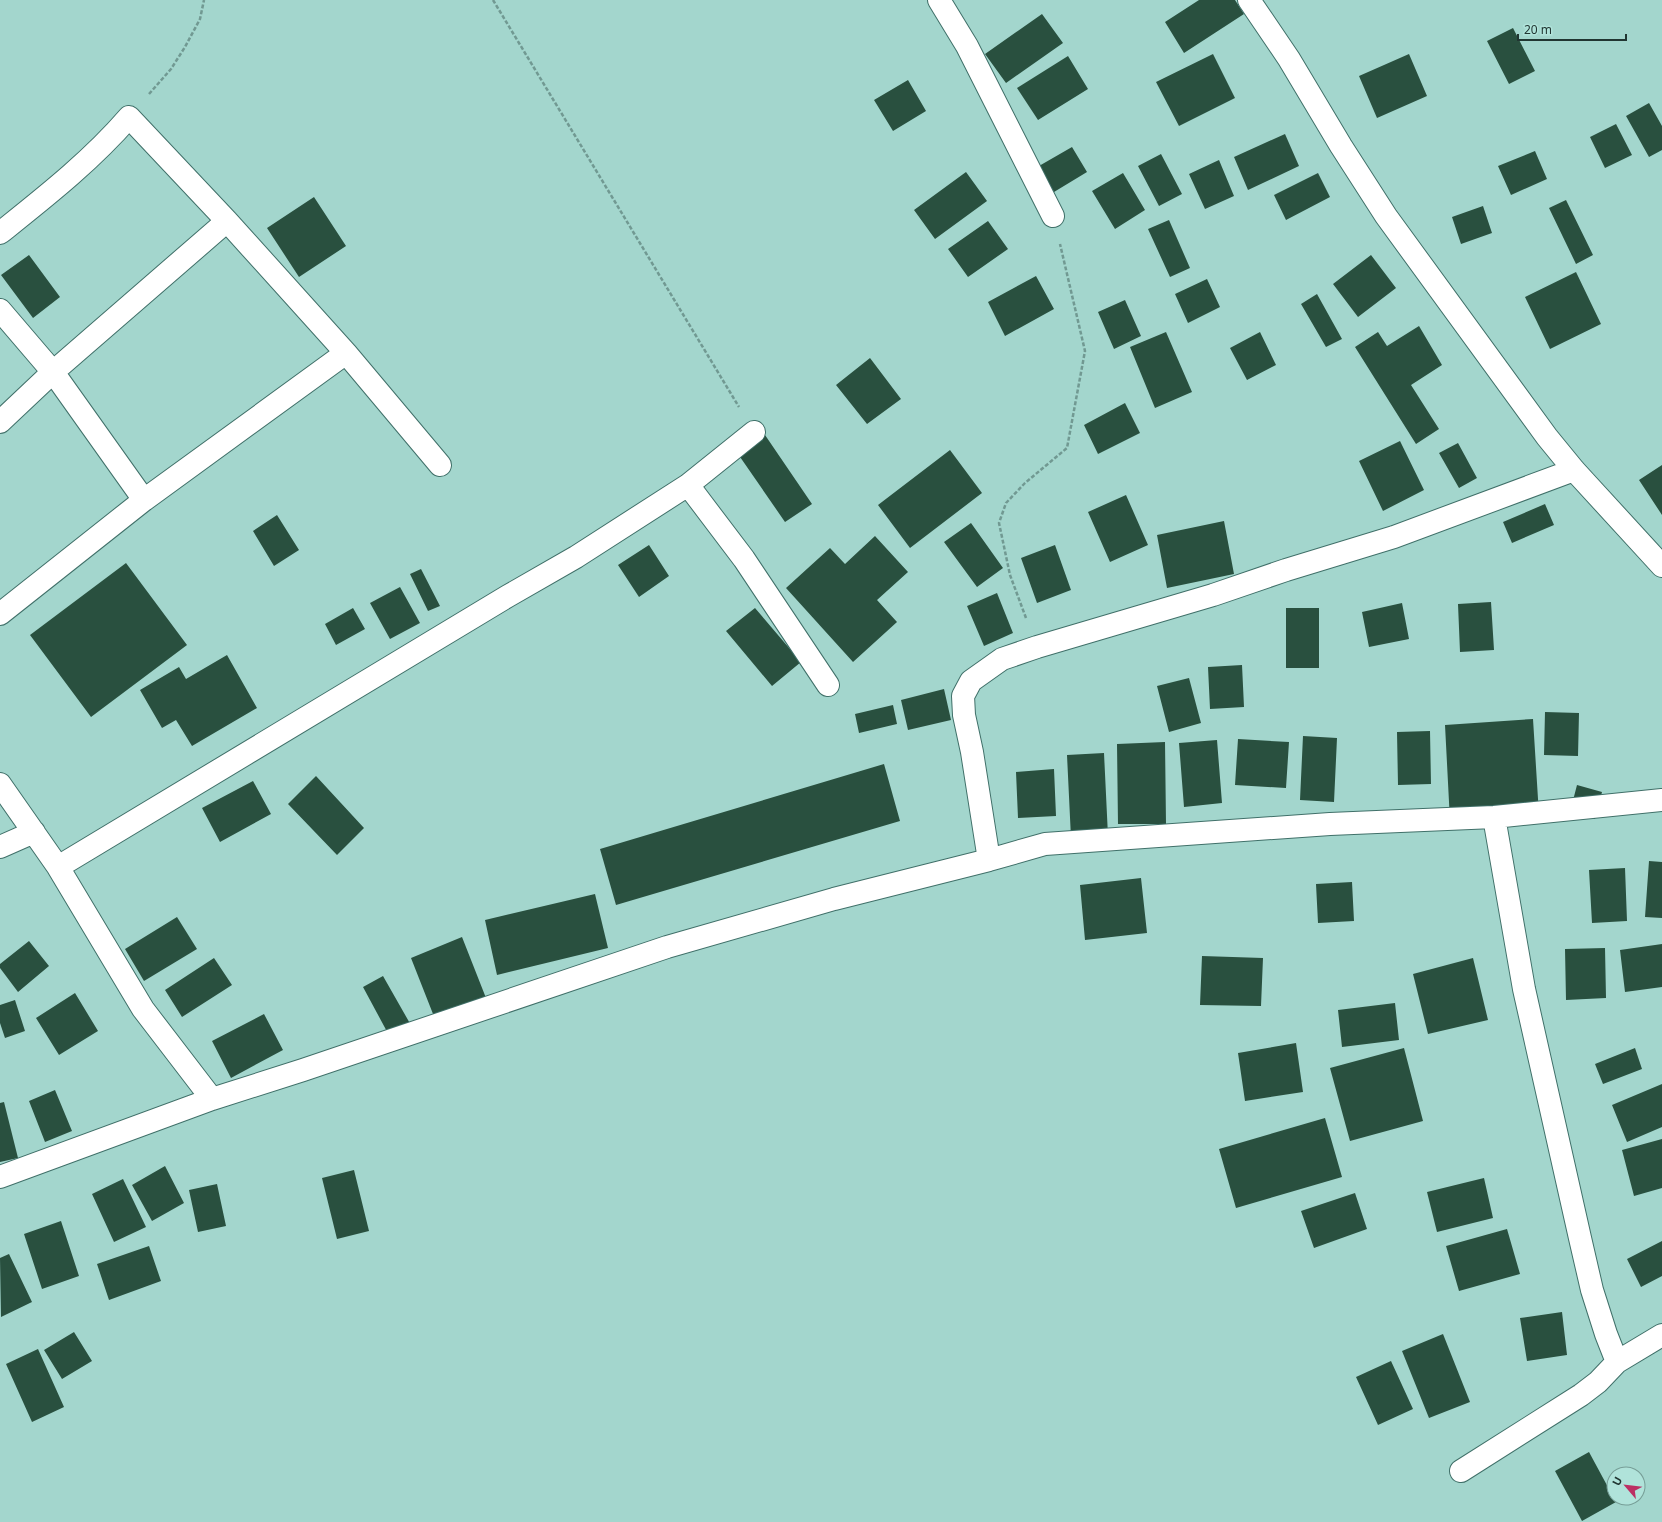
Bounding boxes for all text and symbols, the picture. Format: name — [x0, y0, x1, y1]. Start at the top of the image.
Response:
scale bar — [1518, 16, 1626, 42]
text: 20 m — [1524, 21, 1552, 38]
north arrow — [1606, 1466, 1646, 1506]
text: U — [1608, 1474, 1625, 1488]

